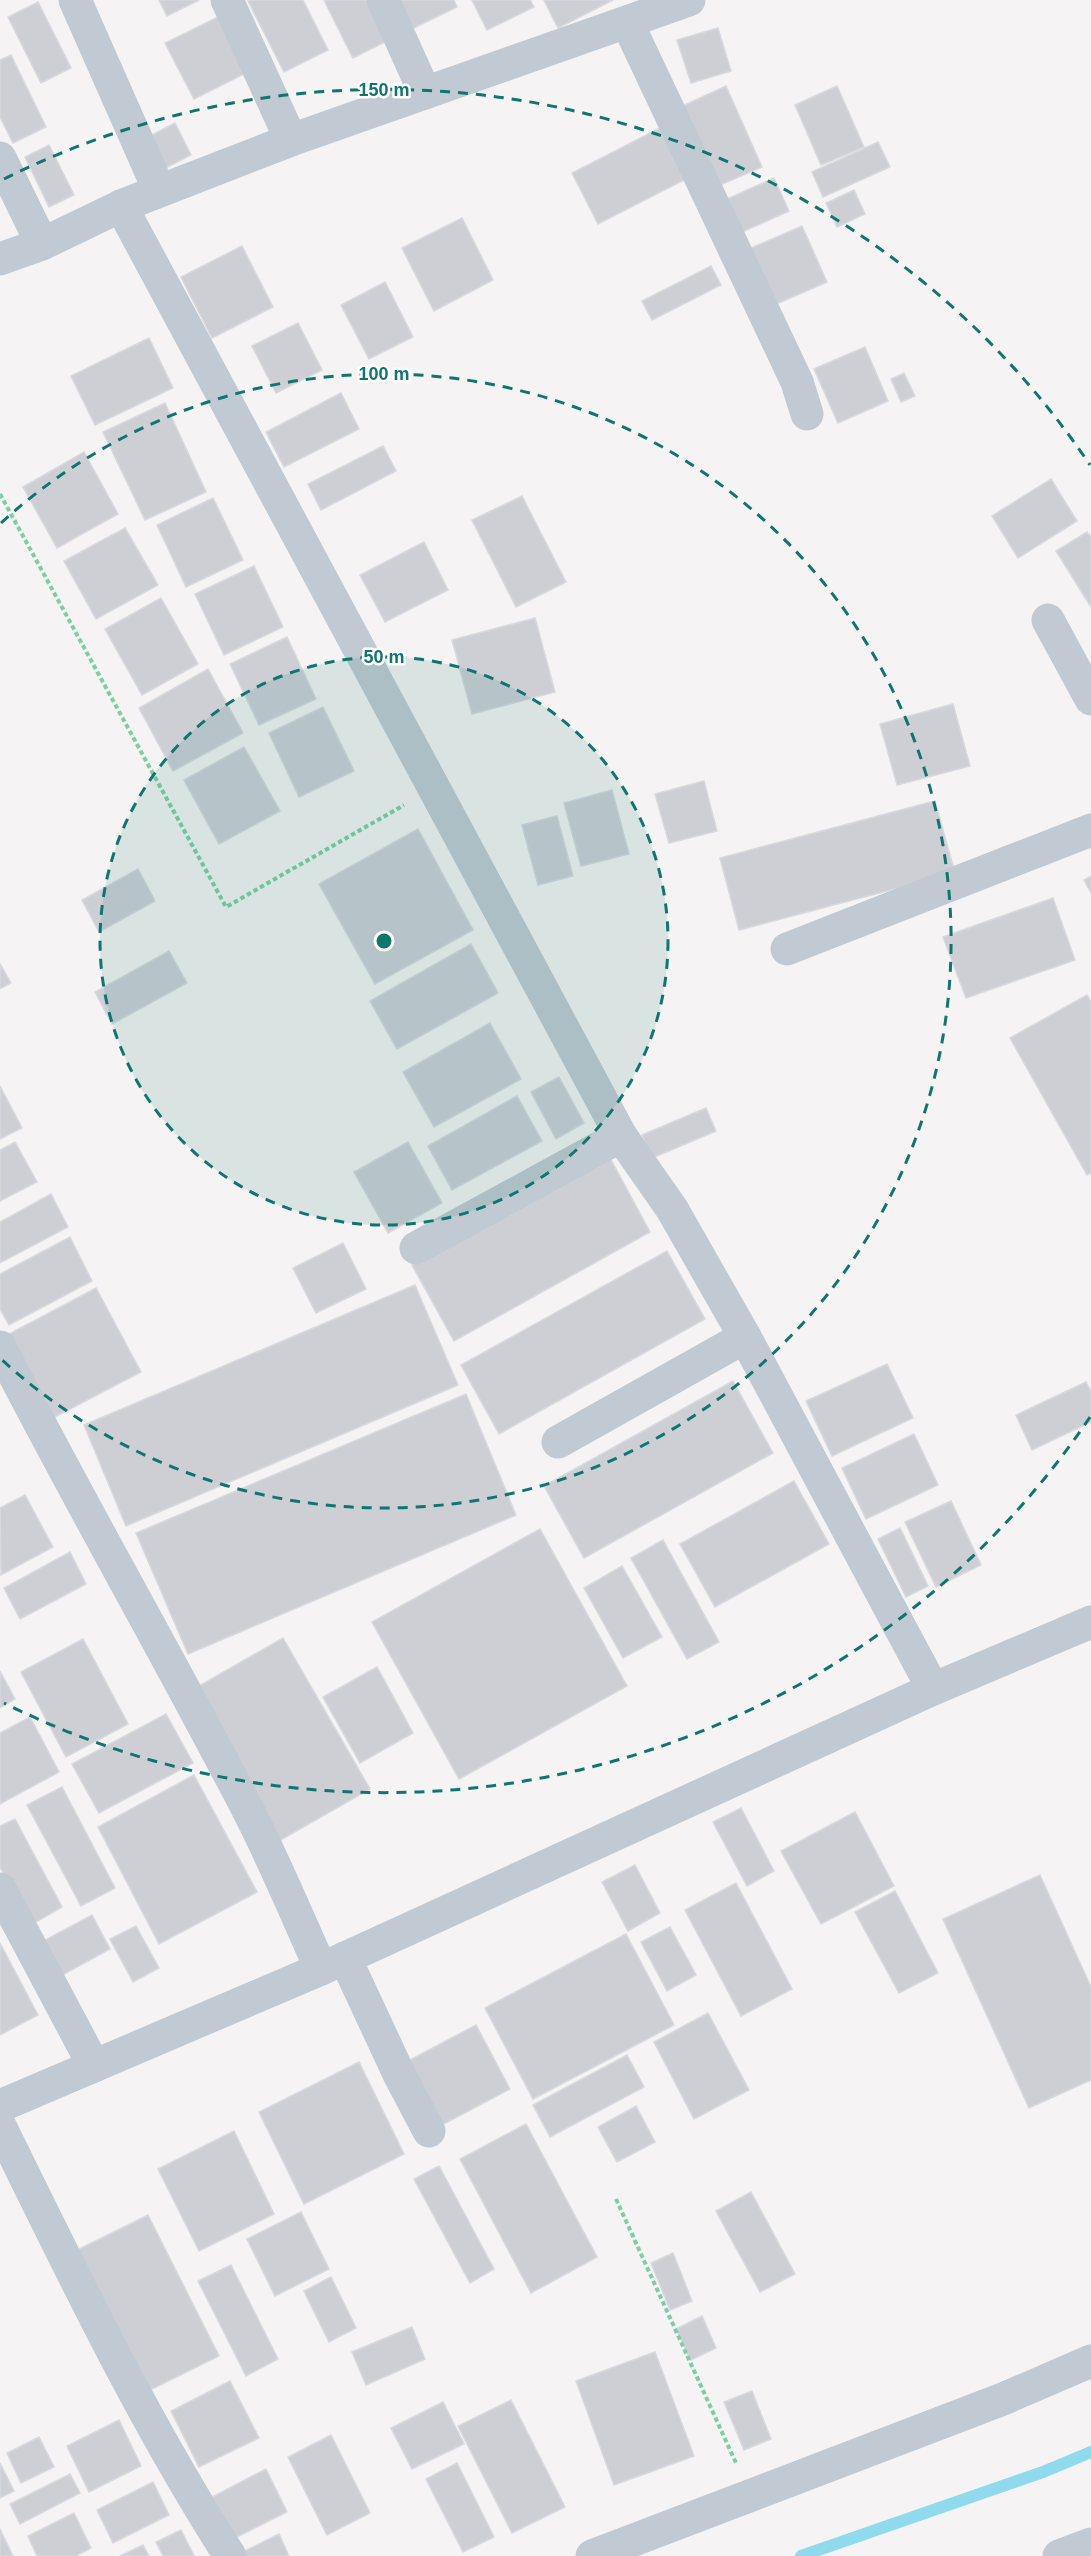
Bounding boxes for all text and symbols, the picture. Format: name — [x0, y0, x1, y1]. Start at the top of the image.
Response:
text: 150 m — [358, 80, 410, 100]
text: 100 m — [358, 364, 410, 384]
text: 50 m — [363, 647, 405, 667]
centre of rings — [374, 931, 394, 951]

